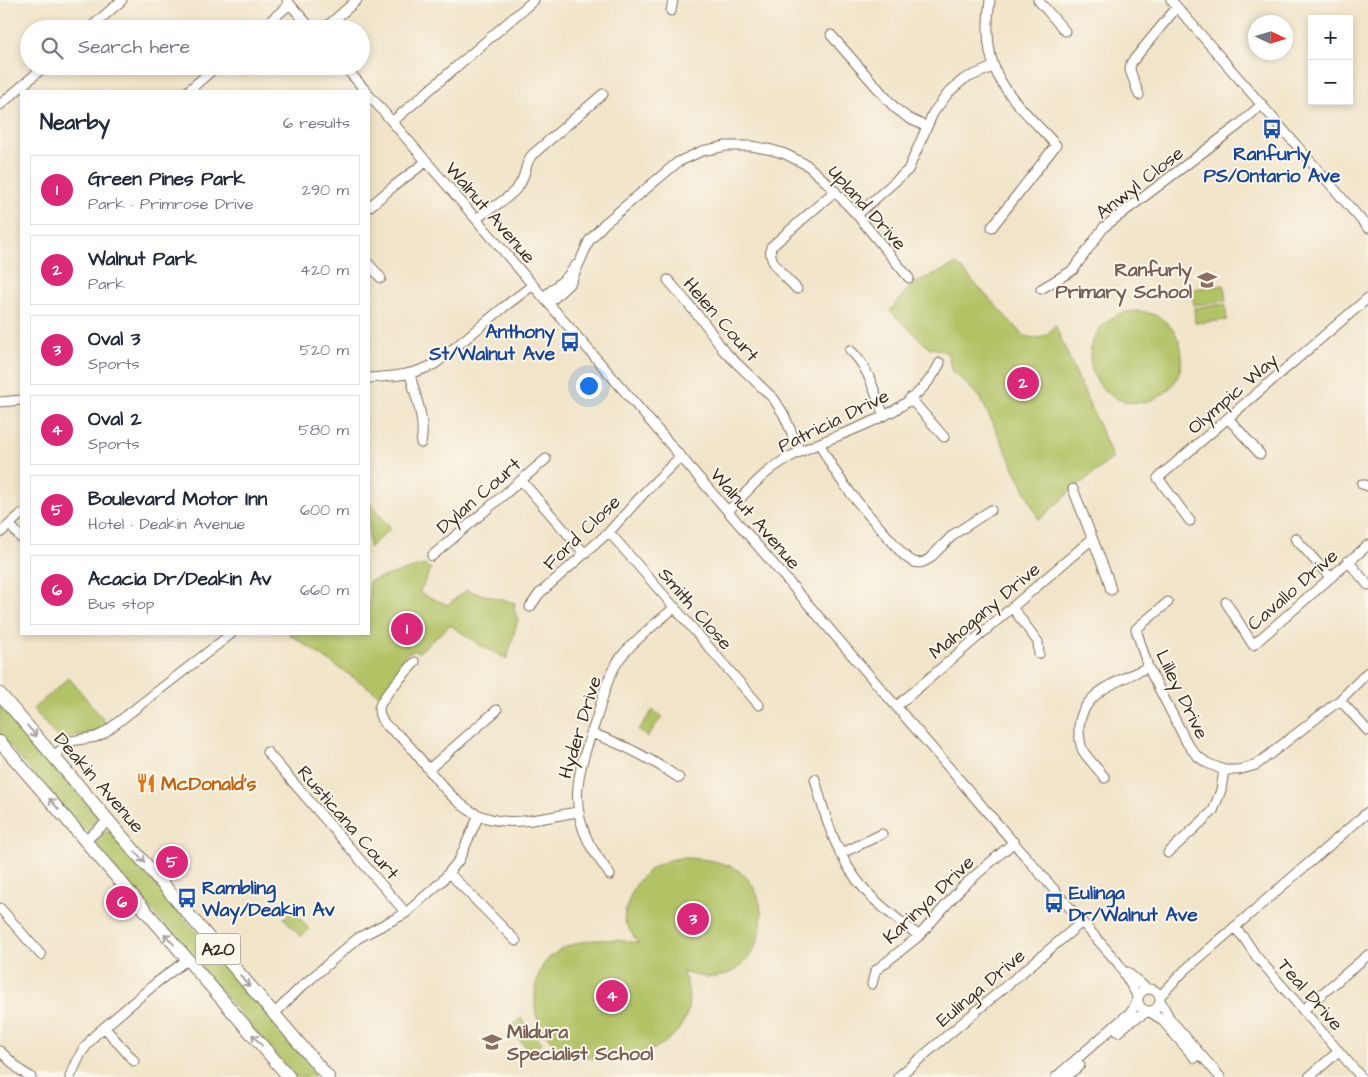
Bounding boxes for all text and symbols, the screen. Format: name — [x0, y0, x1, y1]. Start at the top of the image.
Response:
north arrow — [1248, 15, 1293, 60]
map controls — [1308, 15, 1353, 105]
button: + — [1308, 15, 1353, 60]
search box — [20, 20, 370, 75]
icon: search — [38, 34, 66, 62]
text: Search here — [78, 34, 190, 61]
button: − — [1308, 60, 1353, 105]
text: Nearby — [40, 108, 110, 137]
text: 6 results — [283, 112, 350, 134]
bus stop icon: Ranfurly PS/Ontario Ave — [1261, 118, 1283, 140]
street label: Anwyl Close — [1090, 140, 1190, 227]
place label: Ranfurly PS/Ontario Ave — [1204, 141, 1341, 190]
street label: Walnut Avenue — [438, 156, 542, 270]
street label: Upland Drive — [821, 159, 913, 257]
text: Green Pines Park — [88, 166, 245, 193]
text: 1 — [56, 179, 58, 201]
text: 290 m — [302, 179, 349, 201]
text: Park · Primrose Drive — [88, 193, 253, 215]
text: Walnut Park — [88, 246, 197, 273]
place label: Ranfurly Primary School — [1056, 257, 1193, 307]
text: 2 — [52, 259, 62, 281]
text: 420 m — [300, 259, 349, 281]
school or university icon: Ranfurly Primary School — [1196, 269, 1218, 291]
street label: Helen Court — [677, 272, 765, 368]
text: Park — [88, 273, 125, 295]
place label: Anthony St/Walnut Ave — [428, 319, 556, 368]
text: Oval 3 — [88, 326, 141, 353]
bus stop icon: Anthony St/Walnut Ave — [559, 331, 581, 353]
text: 3 — [53, 339, 61, 361]
text: 520 m — [300, 339, 349, 361]
street label: Olympic Way — [1182, 347, 1285, 442]
text: Sports — [88, 353, 140, 375]
pin: 2 — [1007, 364, 1039, 402]
your location — [576, 373, 602, 399]
street label: Patricia Drive — [773, 383, 894, 460]
text: Oval 2 — [88, 406, 142, 433]
text: 4 — [52, 419, 62, 441]
text: 580 m — [298, 419, 349, 441]
text: Sports — [88, 433, 140, 455]
street label: Dylan Court — [431, 451, 528, 541]
street label: Walnut Avenue — [703, 462, 807, 576]
text: Boulevard Motor Inn — [88, 486, 267, 513]
street label: Ford Close — [537, 489, 627, 577]
text: 5 — [51, 499, 63, 521]
text: 600 m — [300, 499, 349, 521]
text: Hotel · Deakin Avenue — [88, 513, 245, 535]
street label: Cavallo Drive — [1242, 543, 1344, 637]
street label: Mahogany Drive — [923, 556, 1047, 667]
street label: Smith Close — [651, 562, 738, 656]
text: Acacia Dr/Deakin Av — [88, 566, 271, 593]
text: 6 — [52, 579, 62, 601]
text: 660 m — [300, 579, 349, 601]
text: Bus stop — [88, 593, 154, 615]
pin: 1 — [391, 610, 423, 648]
street label: Lilley Drive — [1148, 646, 1215, 744]
street label: Hyder Drive — [552, 673, 610, 782]
one-way arrow — [26, 724, 38, 737]
street label: Deakin Avenue — [47, 727, 150, 839]
street label: Rusticana Court — [291, 760, 405, 886]
place label: McDonald's — [161, 771, 257, 798]
restaurant icon: McDonald's — [135, 772, 157, 794]
one-way arrow — [48, 798, 59, 811]
pin: 5 — [156, 843, 188, 881]
street label: Karinya Drive — [877, 850, 981, 951]
one-way arrow — [134, 851, 146, 864]
place label: Rambling Way/Deakin Av — [201, 875, 335, 925]
place label: Eulinga Dr/Walnut Ave — [1069, 880, 1198, 929]
pin: 6 — [106, 883, 138, 921]
bus stop icon: Rambling Way/Deakin Av — [176, 887, 198, 909]
bus stop icon: Eulinga Dr/Walnut Ave — [1043, 892, 1065, 914]
pin: 3 — [677, 900, 709, 938]
one-way arrow — [164, 933, 175, 946]
road number: A20 — [196, 934, 240, 964]
street label: Eulinga Drive — [930, 943, 1032, 1034]
street label: Teal Drive — [1271, 953, 1349, 1037]
one-way arrow — [240, 974, 251, 987]
pin: 4 — [596, 977, 628, 1015]
place label: Mildura Specialist School — [506, 1019, 653, 1068]
school or university icon: Mildura Specialist School — [481, 1031, 503, 1053]
one-way arrow — [252, 1034, 263, 1047]

